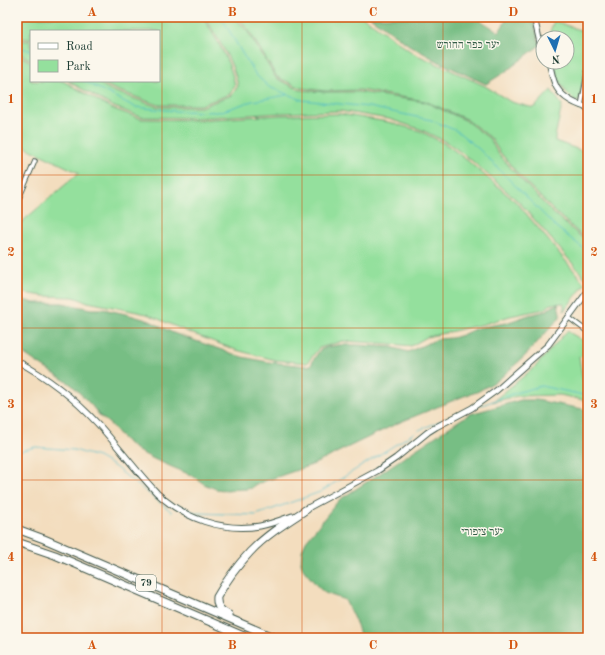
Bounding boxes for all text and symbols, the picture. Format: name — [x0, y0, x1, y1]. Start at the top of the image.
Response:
text: A — [87, 6, 97, 19]
text: B — [227, 6, 237, 19]
text: C — [369, 6, 377, 19]
text: D — [508, 6, 518, 19]
legend — [30, 30, 160, 82]
north arrow — [535, 30, 575, 70]
park label: יער כפר החורש — [437, 40, 499, 51]
text: Road — [66, 41, 93, 53]
text: N — [550, 53, 560, 64]
text: Park — [66, 61, 91, 73]
text: 1 — [7, 93, 15, 106]
text: 1 — [590, 93, 598, 106]
text: 2 — [7, 246, 15, 259]
text: 2 — [590, 246, 598, 259]
text: 3 — [7, 398, 15, 411]
text: 3 — [590, 398, 598, 411]
park label: יער ציפורי — [461, 527, 503, 538]
text: 4 — [7, 551, 15, 564]
text: 4 — [590, 551, 598, 564]
road number: 79 — [136, 575, 156, 591]
text: A — [87, 639, 97, 652]
text: B — [227, 639, 237, 652]
text: C — [369, 639, 377, 652]
text: D — [508, 639, 518, 652]

